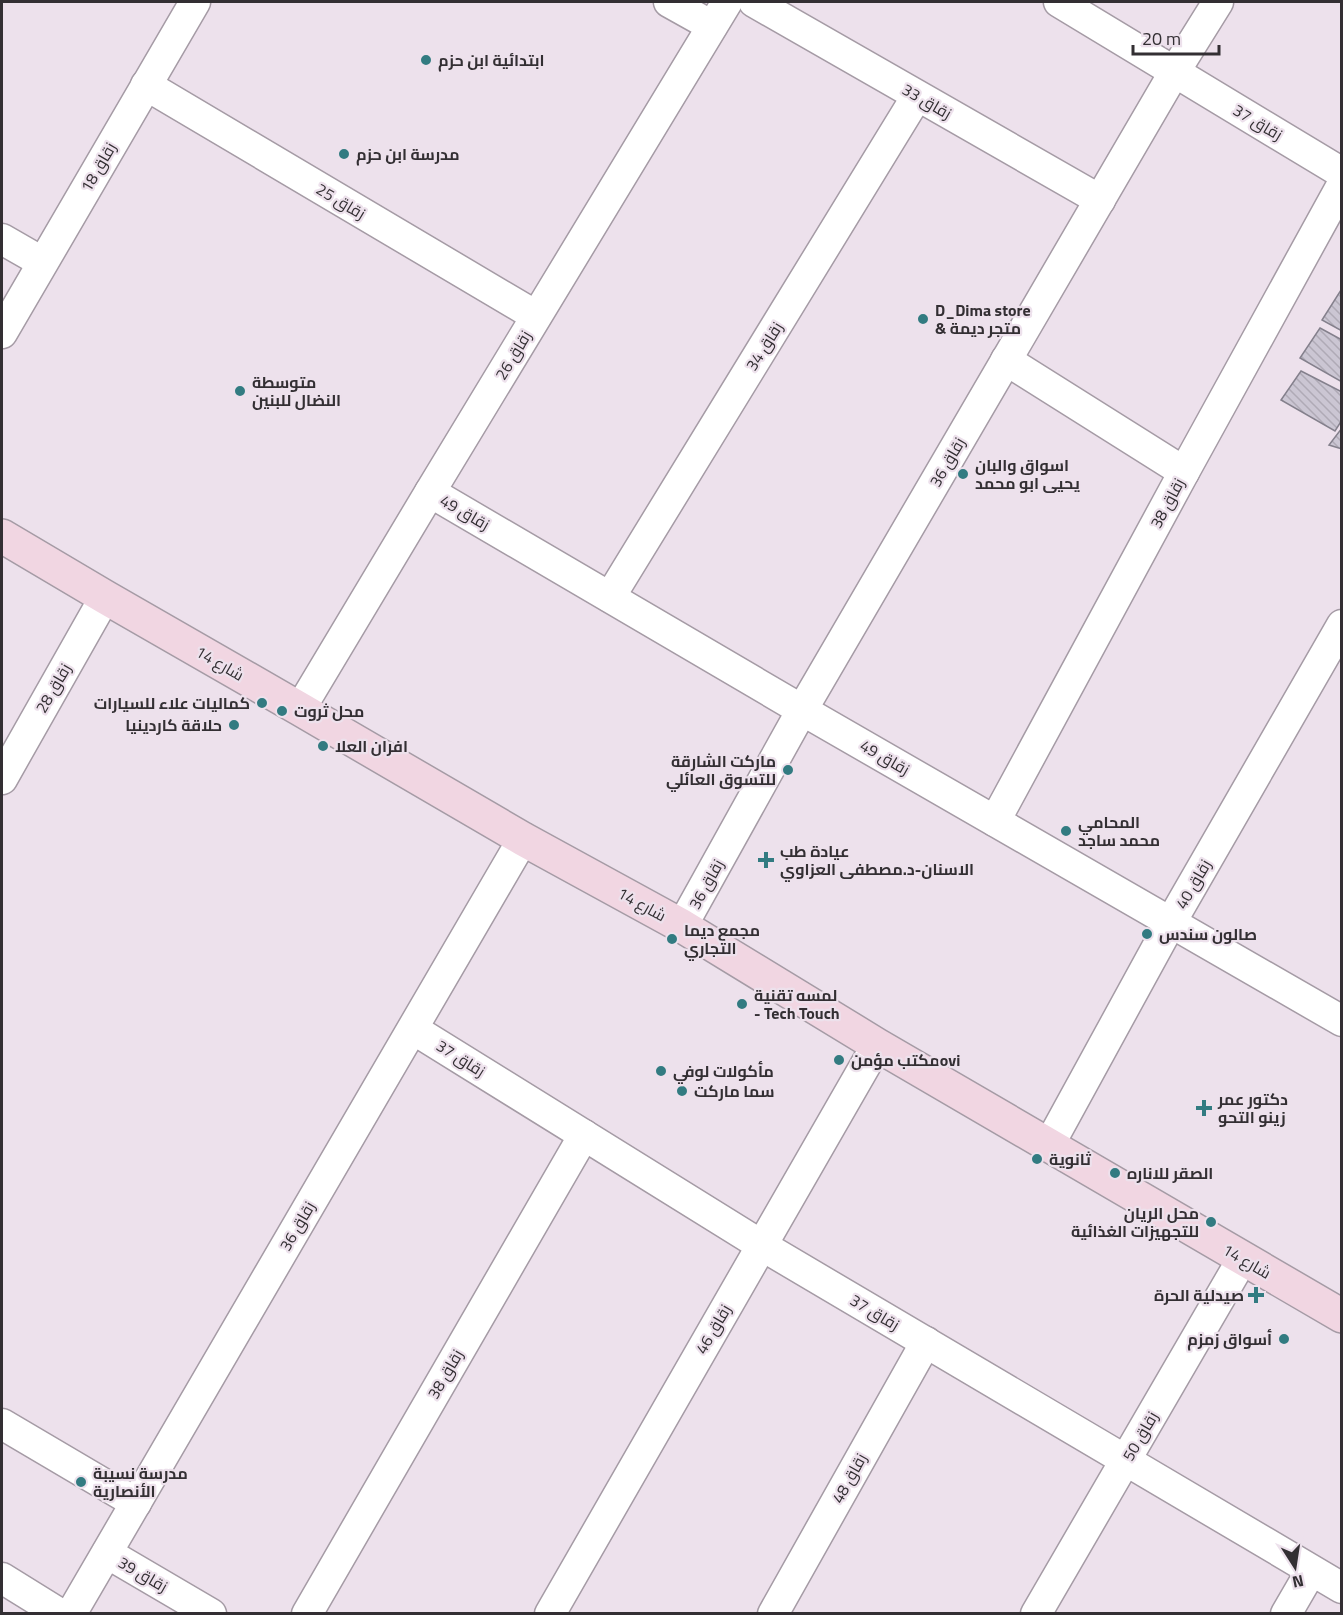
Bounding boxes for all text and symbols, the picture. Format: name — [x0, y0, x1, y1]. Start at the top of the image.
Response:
scale bar — [1133, 18, 1218, 56]
text: 20 m — [1142, 25, 1181, 52]
place label: ابتدائية ابن حزم — [438, 48, 545, 72]
marker: ابتدائية ابن حزم — [419, 53, 433, 67]
street label: زقاق 33 — [898, 77, 956, 125]
street label: زقاق 37 — [1229, 98, 1287, 146]
street label: زقاق 18 — [74, 138, 122, 196]
place label: مدرسة ابن حزم — [356, 142, 459, 166]
marker: مدرسة ابن حزم — [337, 147, 351, 161]
street label: زقاق 25 — [312, 177, 370, 225]
place label: D_Dima store & متجر ديمة — [935, 298, 1031, 340]
marker: D_Dima store & متجر ديمة — [916, 312, 930, 326]
street label: زقاق 34 — [740, 317, 788, 375]
street label: زقاق 26 — [489, 326, 537, 384]
place label: متوسطة النضال للبنين — [252, 370, 341, 412]
marker: متوسطة النضال للبنين — [233, 384, 247, 398]
street label: زقاق 36 — [923, 433, 971, 491]
place label: اسواق والبان يحيى ابو محمد — [975, 453, 1080, 495]
marker: اسواق والبان يحيى ابو محمد — [956, 467, 970, 481]
street label: زقاق 38 — [1144, 474, 1190, 532]
street label: زقاق 49 — [436, 488, 494, 536]
street label: شارع 14 — [191, 639, 249, 687]
street label: زقاق 28 — [29, 659, 77, 717]
place label: كماليات علاء للسيارات — [94, 691, 250, 715]
marker: كماليات علاء للسيارات — [255, 696, 269, 710]
place label: محل ثروت — [294, 699, 364, 723]
marker: محل ثروت — [275, 704, 289, 718]
place label: حلاقة كاردينيا — [125, 713, 222, 737]
marker: حلاقة كاردينيا — [227, 718, 241, 732]
street label: زقاق 49 — [856, 733, 914, 781]
place label: افران العلا — [335, 734, 408, 758]
marker: افران العلا — [316, 739, 330, 753]
place label: ماركت الشارقة للتسوق العائلي — [666, 749, 776, 792]
marker: ماركت الشارقة للتسوق العائلي — [781, 763, 795, 777]
place label: المحامي محمد ساجد — [1078, 810, 1160, 852]
marker: المحامي محمد ساجد — [1059, 824, 1073, 838]
place label: عيادة طب الاسنان-د.مصطفى العزاوي — [780, 839, 974, 882]
marker: عيادة طب الاسنان-د.مصطفى العزاوي — [757, 851, 775, 869]
street label: زقاق 36 — [682, 855, 730, 913]
street label: زقاق 40 — [1169, 855, 1217, 913]
street label: شارع 14 — [613, 881, 671, 927]
place label: مجمع ديما التجاري — [684, 918, 760, 961]
place label: صالون سندس — [1159, 922, 1257, 946]
marker: صالون سندس — [1140, 927, 1154, 941]
marker: مجمع ديما التجاري — [665, 932, 679, 946]
place label: لمسه تقنية - Tech Touch — [754, 983, 840, 1025]
marker: لمسه تقنية - Tech Touch — [735, 997, 749, 1011]
street label: زقاق 37 — [432, 1034, 490, 1082]
place label: مكتب مؤمنovi — [851, 1048, 960, 1072]
marker: مكتب مؤمنovi — [832, 1053, 846, 1067]
place label: مأكولات لوفي — [673, 1059, 774, 1084]
marker: مأكولات لوفي — [654, 1064, 668, 1078]
place label: سما ماركت — [694, 1079, 774, 1103]
marker: سما ماركت — [675, 1084, 689, 1098]
place label: دكتور عمر زينو التحو — [1217, 1087, 1288, 1129]
marker: دكتور عمر زينو التحو — [1195, 1099, 1213, 1117]
place label: ثانوية — [1049, 1147, 1092, 1171]
marker: ثانوية — [1030, 1152, 1044, 1166]
place label: الصقر للاناره — [1127, 1161, 1213, 1185]
marker: الصقر للاناره — [1108, 1166, 1122, 1180]
street label: زقاق 36 — [273, 1197, 321, 1255]
place label: محل الريان للتجهيزات الغذائية — [1071, 1201, 1199, 1243]
marker: محل الريان للتجهيزات الغذائية — [1204, 1215, 1218, 1229]
street label: شارع 14 — [1218, 1237, 1276, 1285]
place label: صيدلية الحرة — [1154, 1283, 1244, 1307]
street label: زقاق 37 — [846, 1288, 904, 1336]
marker: صيدلية الحرة — [1249, 1288, 1263, 1302]
street label: زقاق 46 — [689, 1300, 737, 1358]
place label: أسواق زمزم — [1187, 1327, 1272, 1351]
marker: أسواق زمزم — [1277, 1332, 1291, 1346]
street label: زقاق 38 — [421, 1345, 469, 1403]
street label: زقاق 50 — [1116, 1407, 1164, 1465]
street label: زقاق 48 — [825, 1449, 873, 1507]
place label: مدرسة نسيبة الأنصارية — [93, 1461, 188, 1503]
marker: مدرسة نسيبة الأنصارية — [74, 1475, 88, 1489]
north arrow — [1265, 1537, 1325, 1597]
street label: زقاق 39 — [114, 1550, 172, 1598]
text: N — [1290, 1569, 1306, 1595]

